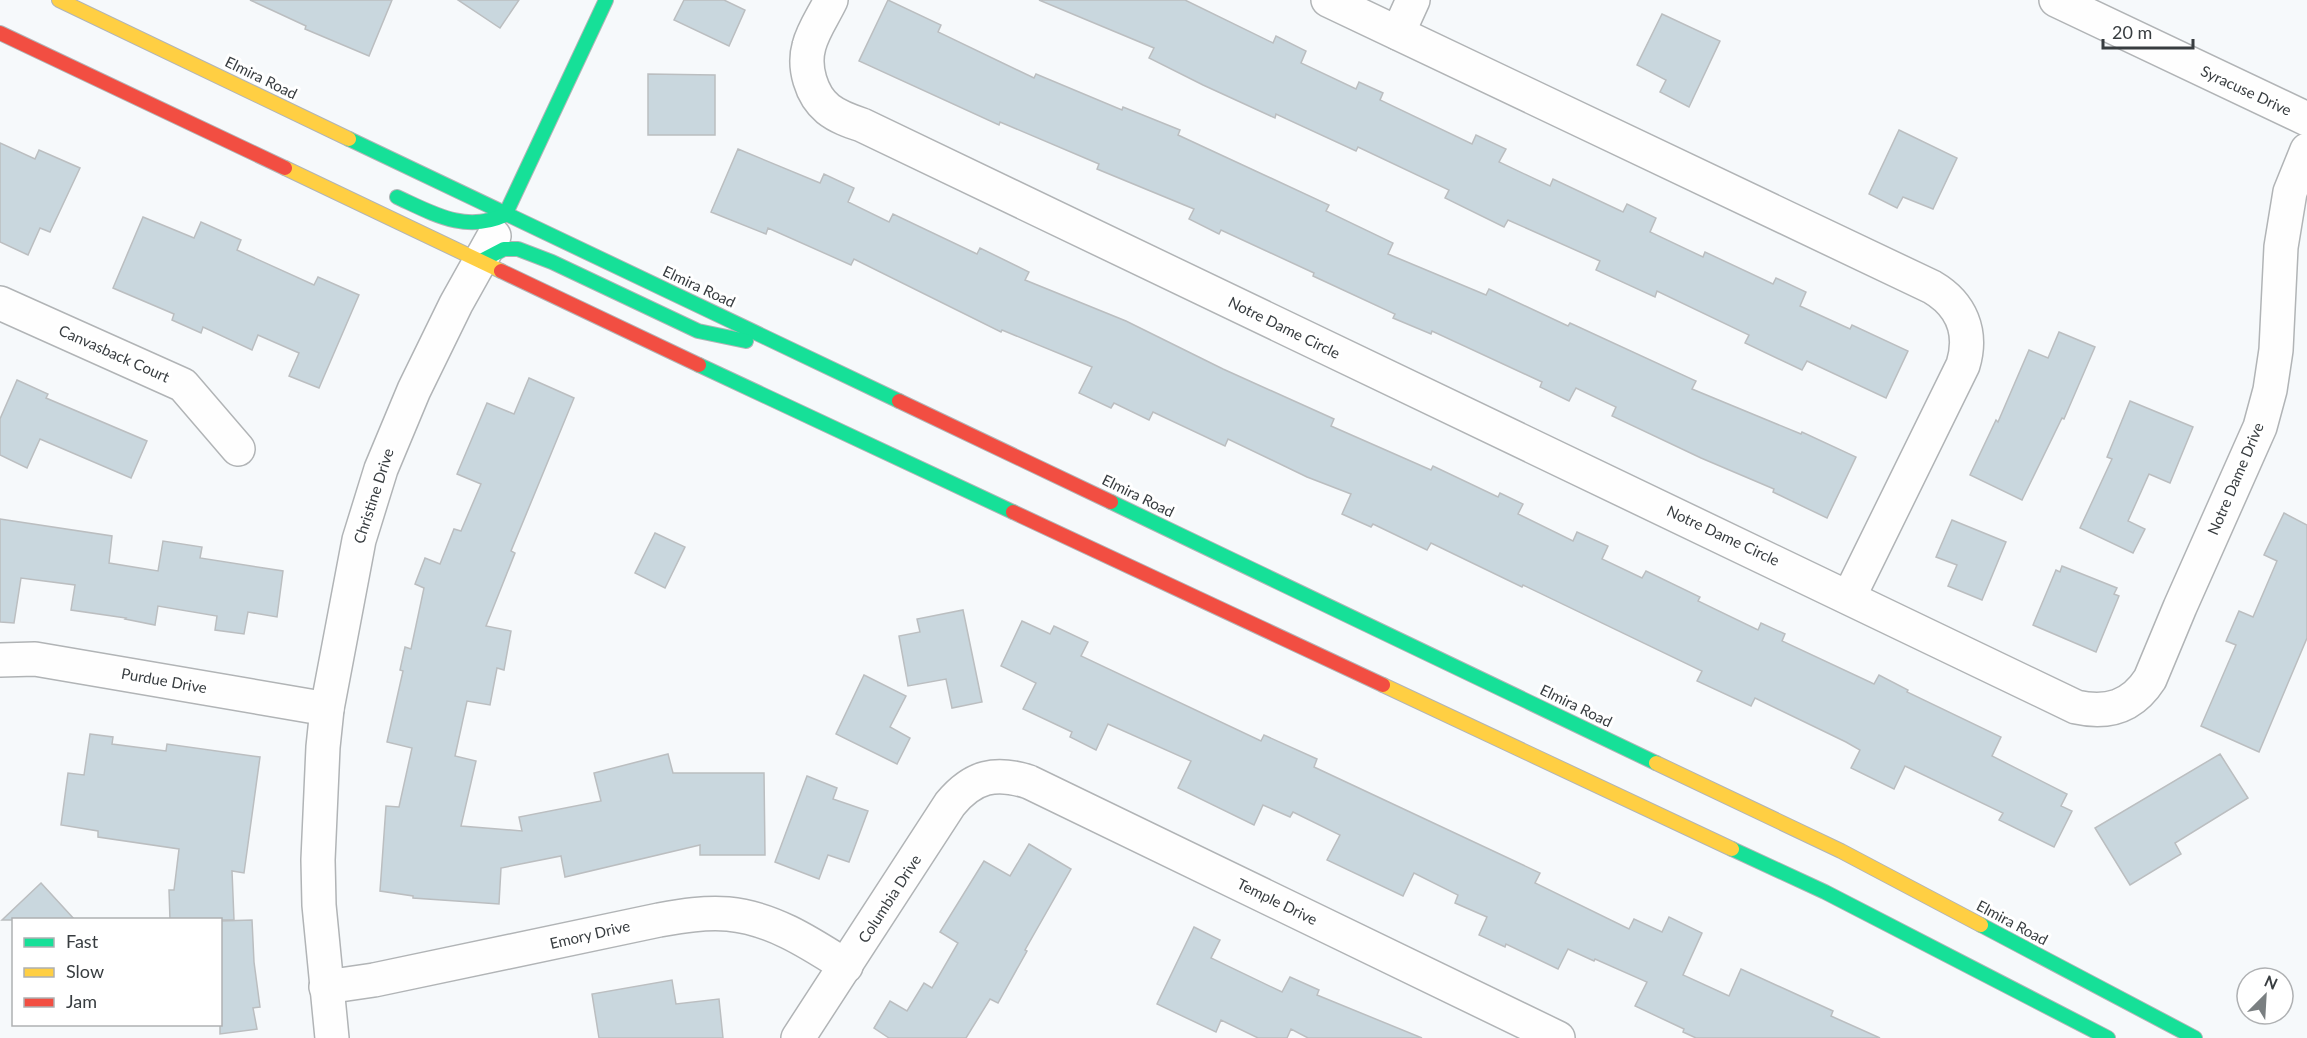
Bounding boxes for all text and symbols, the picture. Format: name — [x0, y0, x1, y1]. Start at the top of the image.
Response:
scale bar — [2103, 12, 2193, 50]
text: 20 m — [2112, 21, 2152, 43]
street label: Elmira Road — [222, 52, 300, 102]
street label: Syracuse Drive — [2198, 61, 2295, 119]
street label: Elmira Road — [660, 261, 739, 311]
street label: Notre Dame Circle — [1226, 292, 1343, 362]
street label: Canvasback Court — [56, 321, 173, 386]
street label: Notre Dame Drive — [2203, 420, 2267, 538]
street label: Christine Drive — [349, 446, 397, 546]
street label: Elmira Road — [1099, 470, 1177, 520]
street label: Notre Dame Circle — [1664, 501, 1783, 569]
street label: Purdue Drive — [120, 664, 209, 696]
street label: Elmira Road — [1537, 680, 1615, 730]
street label: Columbia Drive — [854, 851, 924, 946]
street label: Temple Drive — [1235, 874, 1320, 928]
street label: Elmira Road — [1974, 896, 2051, 948]
street label: Emory Drive — [548, 916, 632, 952]
legend — [12, 918, 222, 1026]
text: Fast — [66, 930, 99, 952]
text: Slow — [66, 960, 104, 982]
north arrow — [2235, 966, 2295, 1026]
text: N — [2262, 971, 2281, 993]
text: Jam — [66, 990, 97, 1012]

